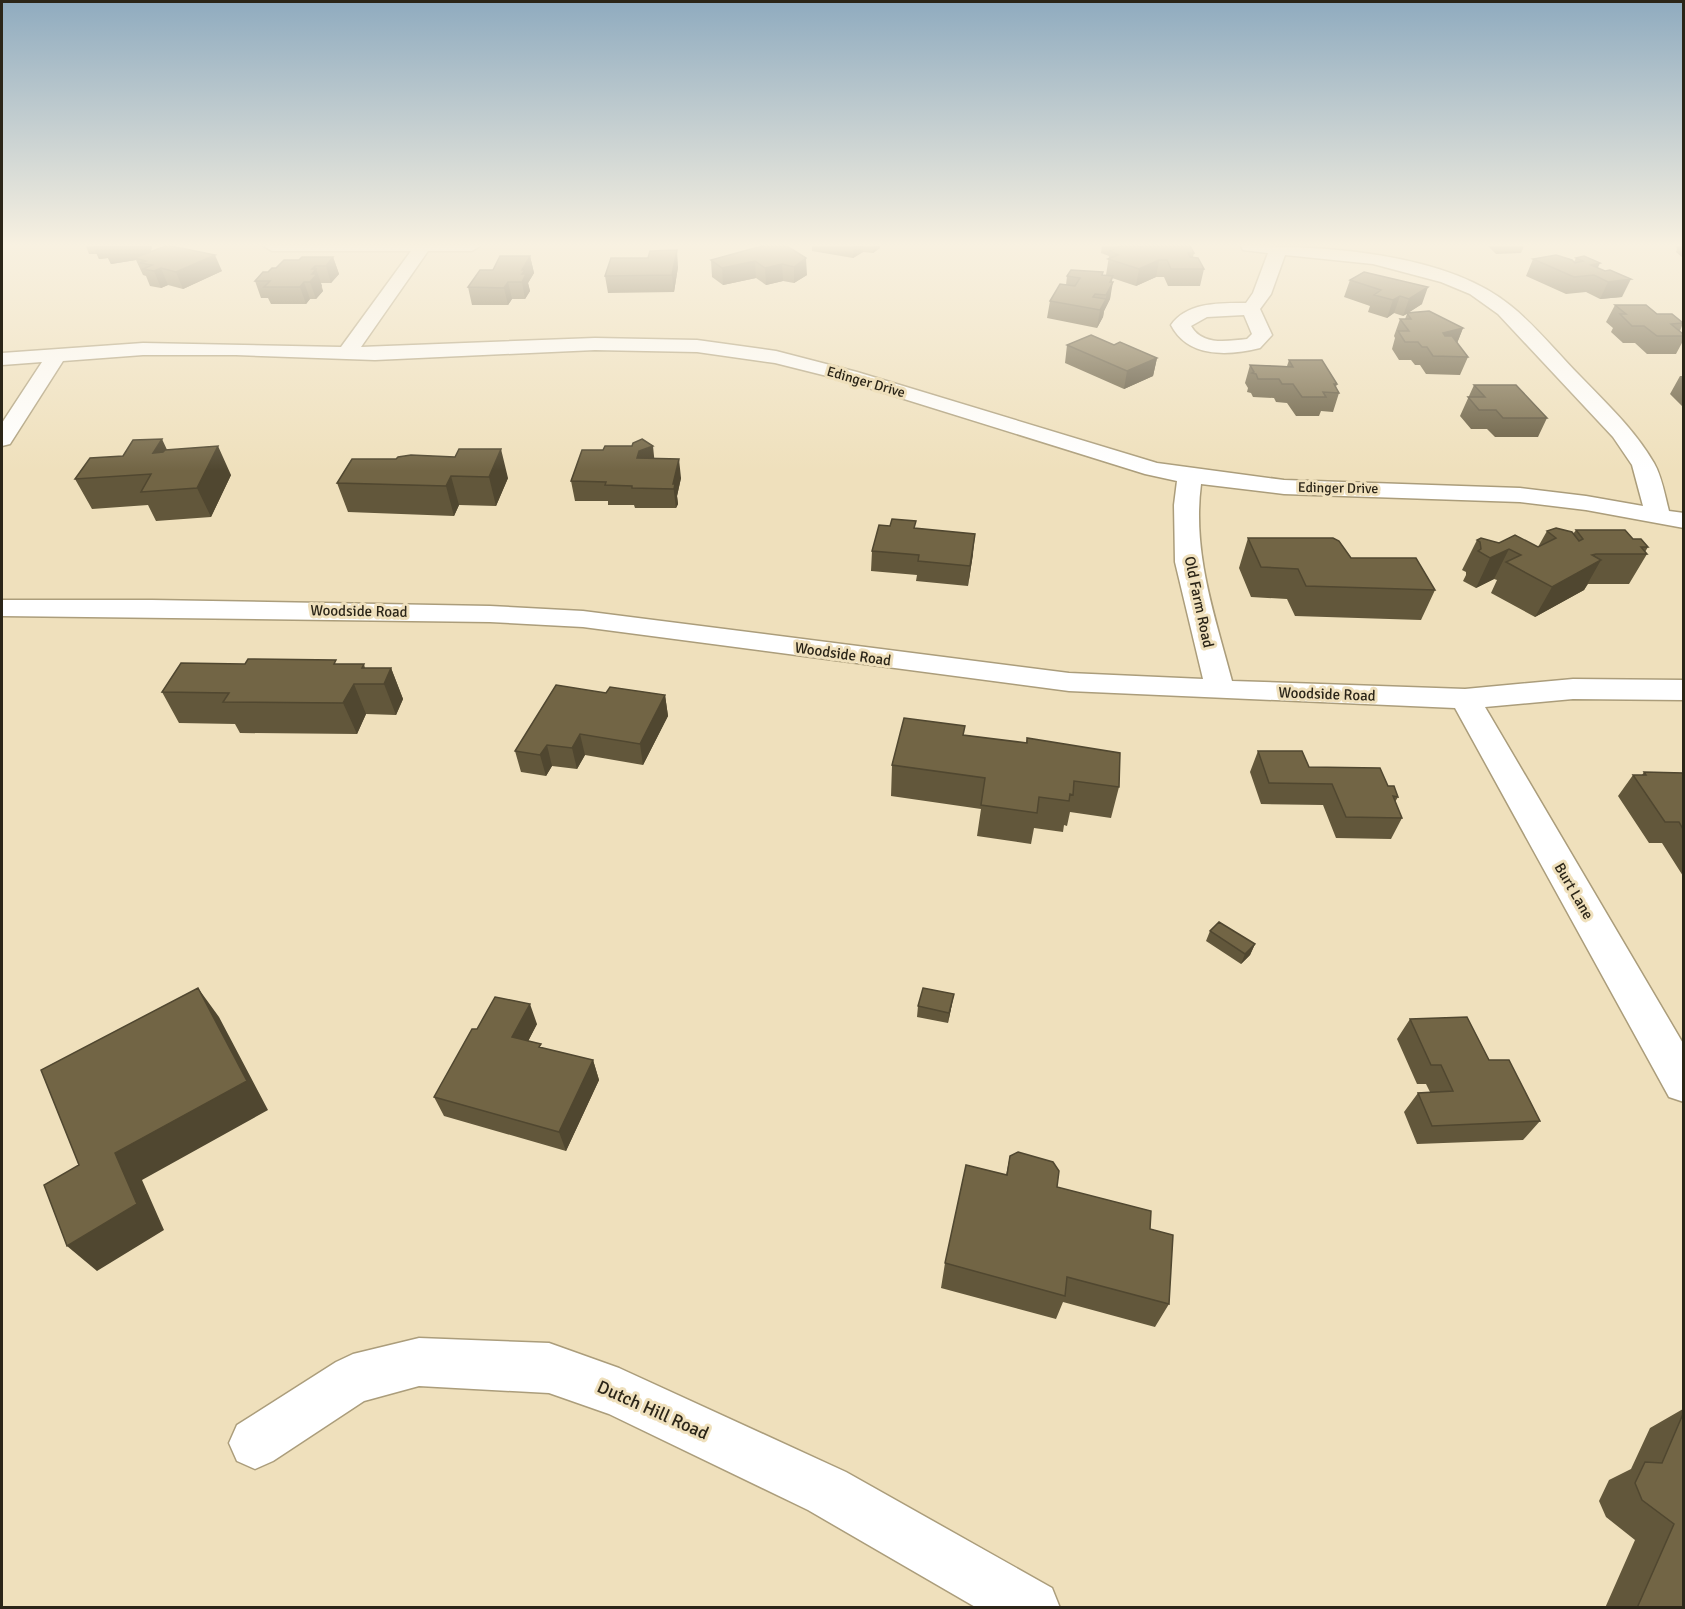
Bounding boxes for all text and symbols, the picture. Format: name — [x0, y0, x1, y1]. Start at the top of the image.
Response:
street label: Edinger Drive — [825, 363, 907, 401]
street label: Edinger Drive — [1298, 479, 1378, 497]
street label: Old Farm Road — [1181, 555, 1218, 650]
street label: Woodside Road — [310, 601, 408, 621]
street label: Woodside Road — [794, 638, 892, 670]
street label: Woodside Road — [1278, 683, 1376, 705]
street label: Burt Lane — [1551, 859, 1597, 923]
street label: Dutch Hill Road — [594, 1376, 712, 1444]

